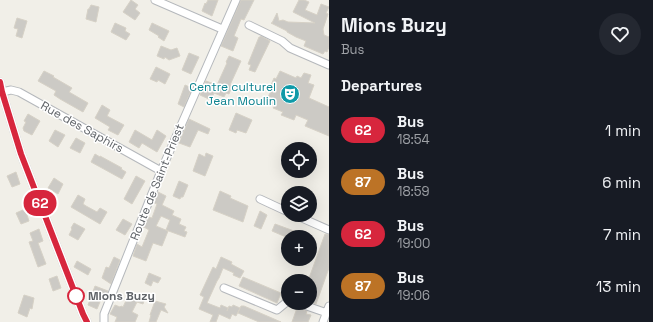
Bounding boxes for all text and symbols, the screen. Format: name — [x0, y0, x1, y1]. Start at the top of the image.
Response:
text: Mions Buzy — [341, 13, 447, 38]
button: heart — [599, 13, 641, 55]
text: Bus — [341, 41, 364, 58]
text: Departures — [341, 76, 422, 95]
place label: Centre culturel Jean Moulin — [189, 79, 276, 109]
theatre icon: Centre culturel Jean Moulin — [279, 83, 301, 105]
street label: Rue des Saphirs — [38, 98, 126, 156]
text: Bus — [397, 112, 424, 131]
street label: Route de Saint-Priest — [126, 121, 188, 243]
text: 62 — [355, 121, 371, 139]
text: 1 min — [605, 121, 641, 140]
text: 18:54 — [397, 131, 430, 148]
map controls — [281, 142, 317, 310]
button: locate — [281, 142, 317, 178]
text: Bus — [397, 164, 424, 183]
text: 87 — [355, 173, 371, 191]
text: 6 min — [602, 173, 641, 192]
text: 18:59 — [397, 183, 430, 200]
button: layers — [281, 186, 317, 222]
line badge: 62 — [22, 190, 58, 216]
text: 62 — [32, 194, 48, 212]
text: Bus — [397, 216, 424, 235]
text: 62 — [355, 225, 371, 243]
text: 7 min — [603, 225, 641, 244]
button: + — [281, 230, 317, 266]
text: 19:00 — [397, 235, 430, 252]
text: Bus — [397, 268, 424, 287]
button: − — [281, 274, 317, 310]
text: 87 — [355, 277, 371, 295]
text: 13 min — [596, 277, 641, 296]
marker: Mions Buzy — [67, 287, 85, 305]
text: 19:06 — [397, 287, 430, 304]
place label: Mions Buzy — [88, 288, 155, 304]

